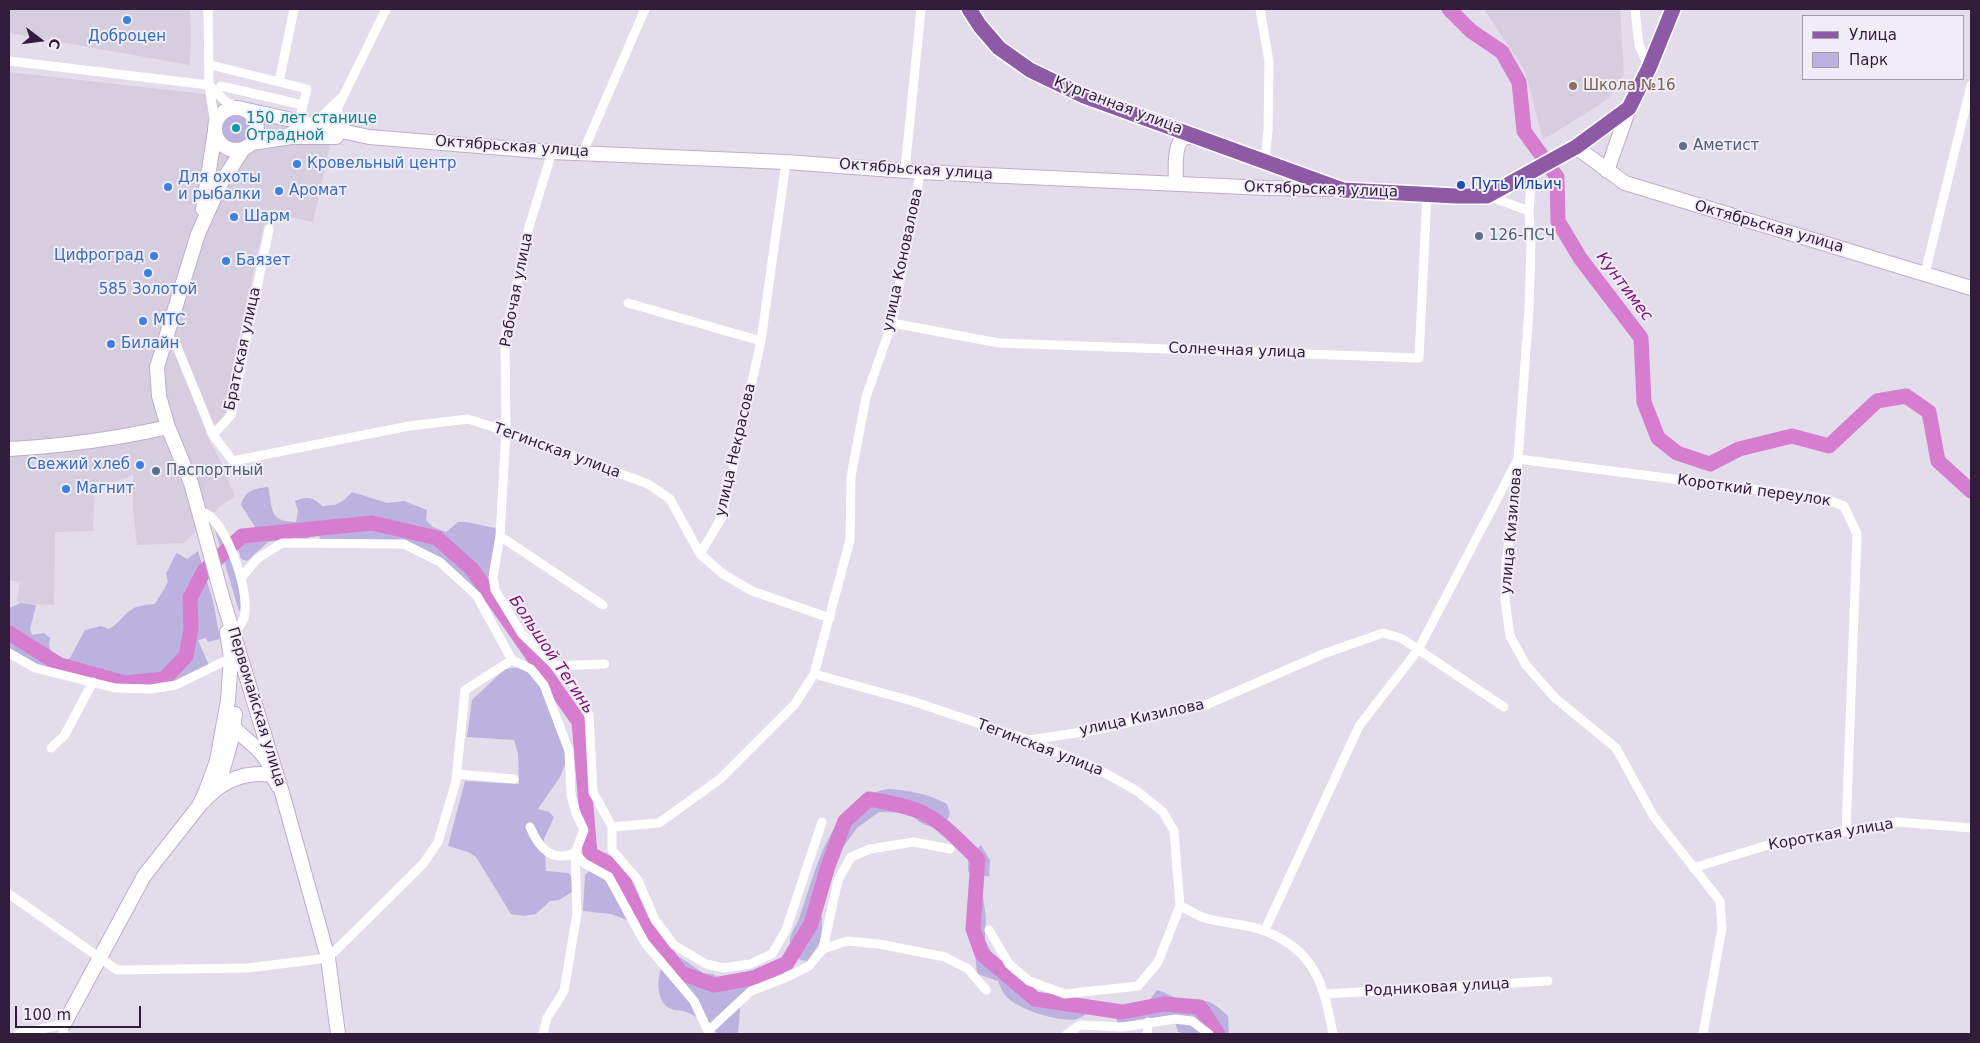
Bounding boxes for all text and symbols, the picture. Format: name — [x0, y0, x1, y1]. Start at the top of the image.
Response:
marker: Доброцен — [121, 14, 133, 26]
north arrow — [15, 15, 65, 65]
legend — [1802, 15, 1965, 80]
text: Улица — [1849, 26, 1897, 44]
place label: Доброцен — [88, 28, 166, 46]
text: С — [45, 37, 64, 51]
text: Парк — [1849, 51, 1888, 69]
street label: Курганная улица — [1051, 73, 1185, 139]
place label: Школа №16 — [1583, 77, 1676, 95]
marker: Школа №16 — [1567, 80, 1579, 92]
place label: 150 лет станице Отрадной — [246, 110, 377, 145]
marker: 150 лет станице Отрадной — [230, 122, 242, 134]
street label: Октябрьская улица — [434, 133, 590, 161]
place label: Аметист — [1693, 137, 1759, 155]
marker: Аметист — [1677, 140, 1689, 152]
place label: Кровельный центр — [307, 155, 457, 173]
street label: Октябрьская улица — [838, 156, 994, 184]
marker: Кровельный центр — [291, 158, 303, 170]
place label: Для охоты и рыбалки — [178, 169, 261, 204]
place label: Путь Ильич — [1471, 176, 1562, 194]
street label: Октябрьская улица — [1244, 178, 1398, 202]
marker: Путь Ильич — [1455, 179, 1467, 191]
marker: Для охоты и рыбалки — [162, 181, 174, 193]
place label: Аромат — [289, 182, 347, 200]
marker: Аромат — [273, 185, 285, 197]
street label: улица Коновалова — [879, 187, 927, 333]
street label: Октябрьская улица — [1692, 197, 1846, 257]
place label: Шарм — [244, 208, 290, 226]
marker: Шарм — [228, 211, 240, 223]
place label: 126-ПСЧ — [1489, 227, 1555, 245]
marker: 126-ПСЧ — [1473, 230, 1485, 242]
street label: Рабочая улица — [497, 231, 537, 349]
place label: Цифроград — [54, 247, 144, 265]
water label: Кунтимес — [1592, 249, 1656, 325]
marker: Цифроград — [148, 250, 160, 262]
place label: Баязет — [236, 252, 290, 270]
marker: Баязет — [220, 255, 232, 267]
marker: 585 Золотой — [142, 267, 154, 279]
place label: 585 Золотой — [99, 281, 197, 299]
street label: Братская улица — [221, 286, 265, 412]
place label: МТС — [153, 312, 186, 330]
marker: МТС — [137, 315, 149, 327]
place label: Билайн — [121, 335, 179, 353]
marker: Билайн — [105, 338, 117, 350]
street label: Солнечная улица — [1168, 340, 1306, 362]
street label: улица Некрасова — [712, 382, 760, 518]
street label: Тегинская улица — [491, 420, 623, 482]
place label: Свежий хлеб — [27, 456, 130, 474]
marker: Свежий хлеб — [134, 459, 146, 471]
place label: Паспортный — [166, 462, 263, 480]
marker: Паспортный — [150, 465, 162, 477]
street label: улица Кизилова — [1497, 467, 1527, 595]
street label: Короткий переулок — [1676, 471, 1832, 511]
place label: Магнит — [76, 480, 134, 498]
marker: Магнит — [60, 483, 72, 495]
water label: Большой Тегинь — [504, 592, 598, 718]
street label: Первомайская улица — [223, 625, 289, 789]
street label: улица Кизилова — [1078, 696, 1206, 740]
street label: Тегинская улица — [974, 716, 1106, 780]
street label: Короткая улица — [1767, 815, 1895, 855]
street label: Родниковая улица — [1364, 975, 1510, 1001]
scale bar — [18, 996, 144, 1028]
text: 100 m — [23, 1006, 71, 1024]

